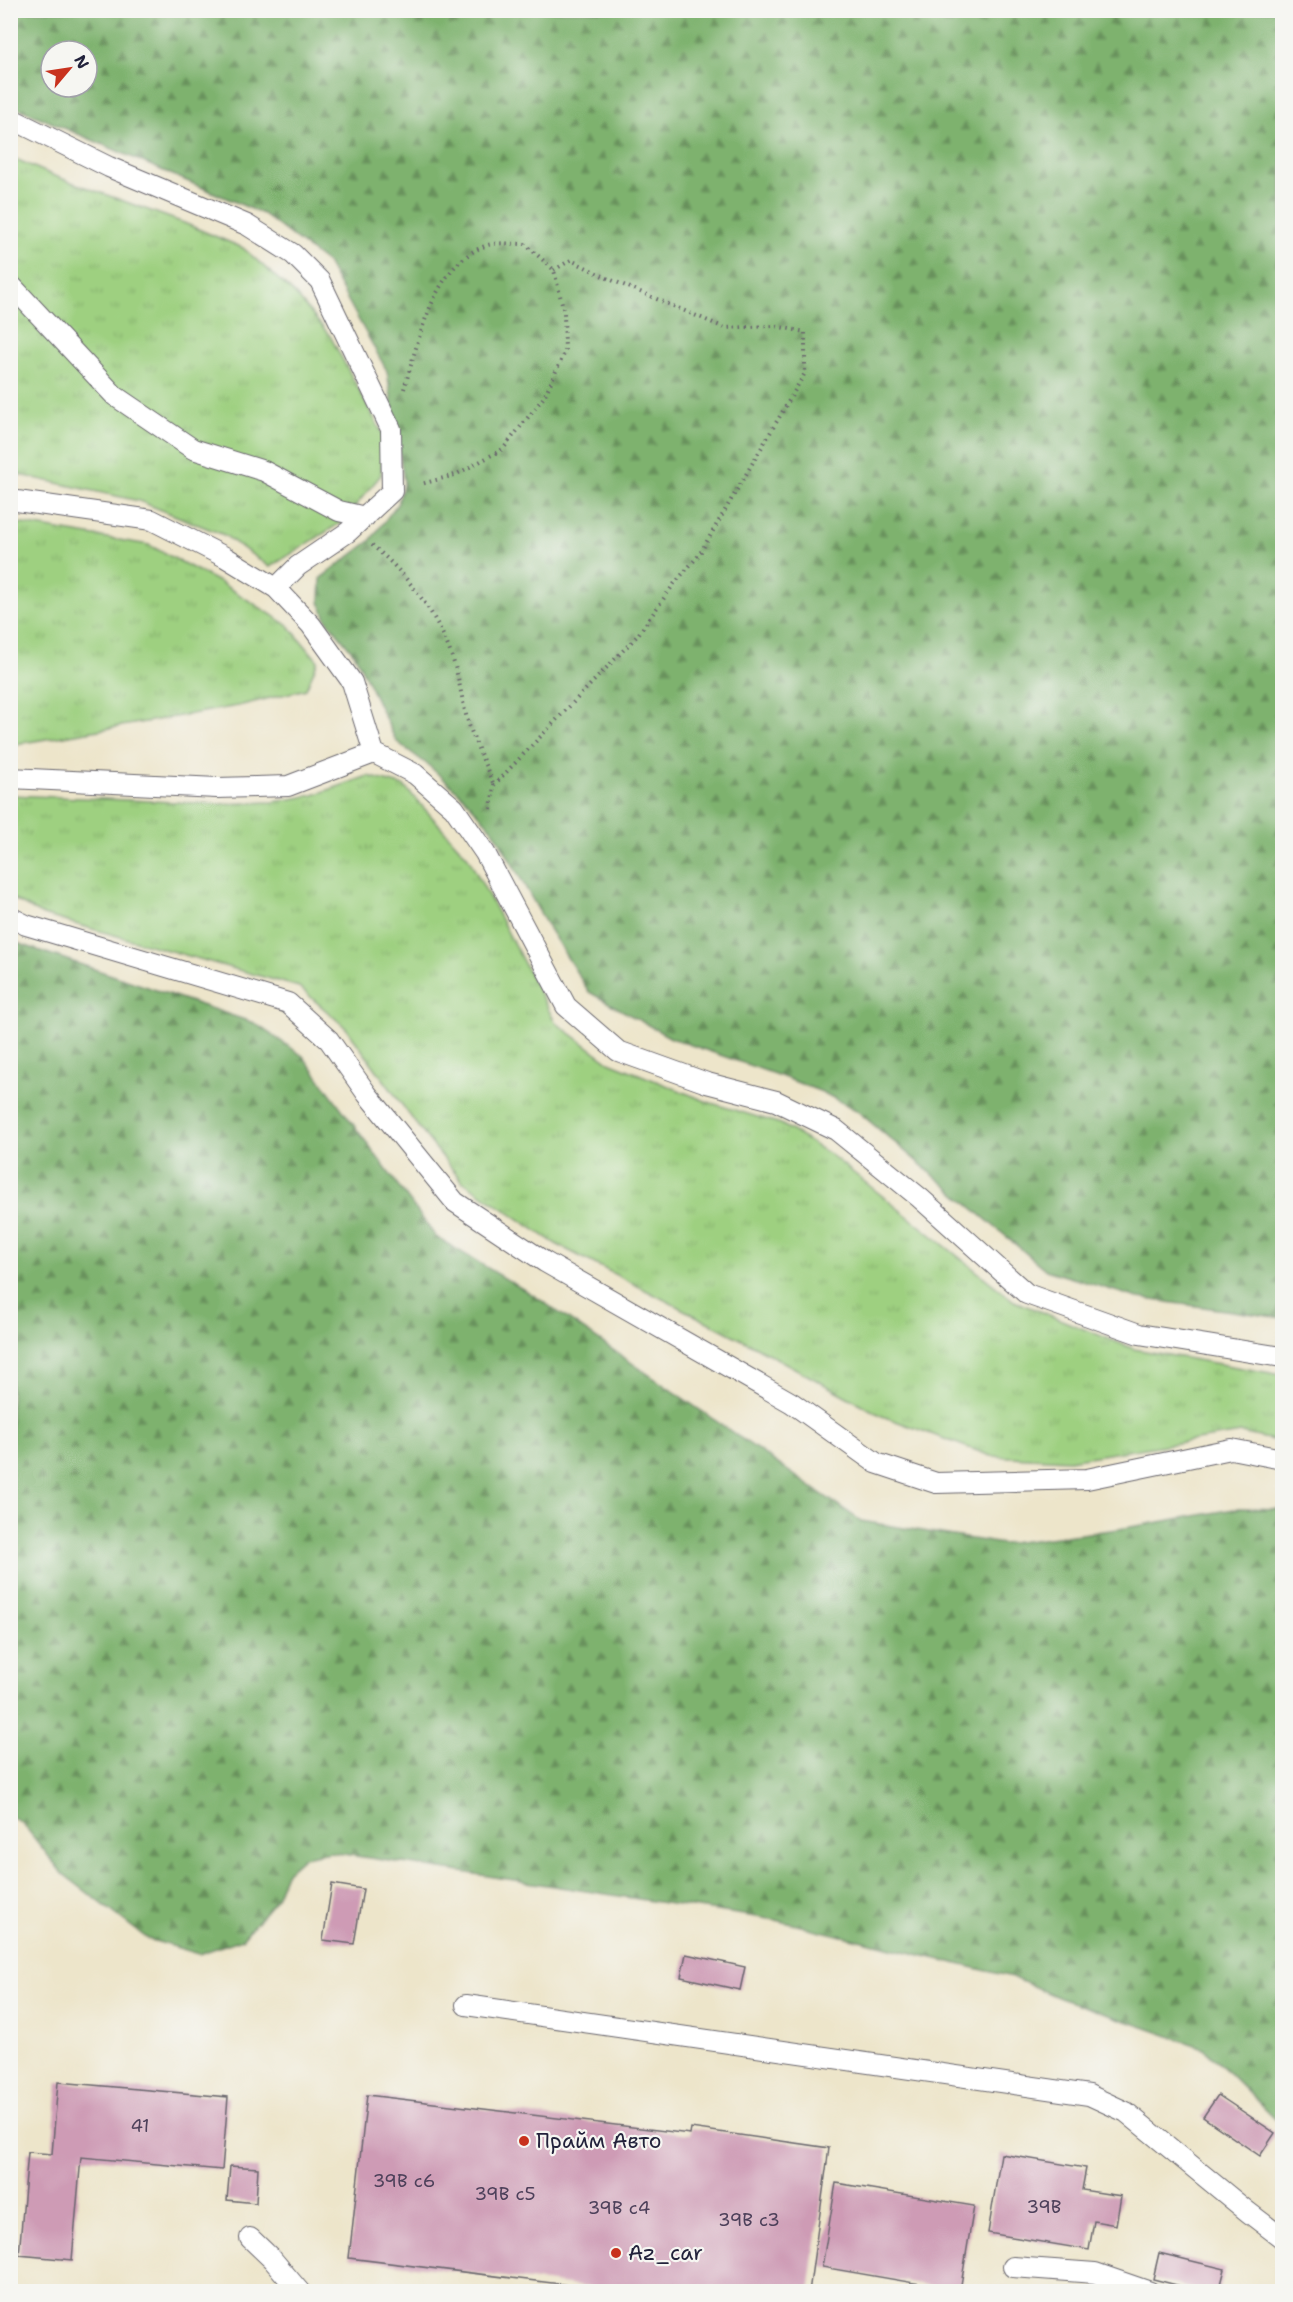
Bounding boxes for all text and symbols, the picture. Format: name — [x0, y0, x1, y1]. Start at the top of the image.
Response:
north arrow — [39, 39, 99, 99]
text: N — [69, 51, 94, 73]
house number: 41 — [130, 2114, 150, 2138]
place label: Прайм Авто — [536, 2127, 661, 2155]
marker: Прайм Авто — [517, 2134, 531, 2148]
house number: 39В с6 — [373, 2169, 435, 2193]
house number: 39В с5 — [474, 2182, 536, 2206]
house number: 39В — [1027, 2195, 1061, 2219]
house number: 39В с4 — [588, 2196, 650, 2220]
house number: 39В с3 — [718, 2208, 780, 2232]
place label: Az_car — [628, 2239, 703, 2267]
marker: Az_car — [609, 2246, 623, 2260]

